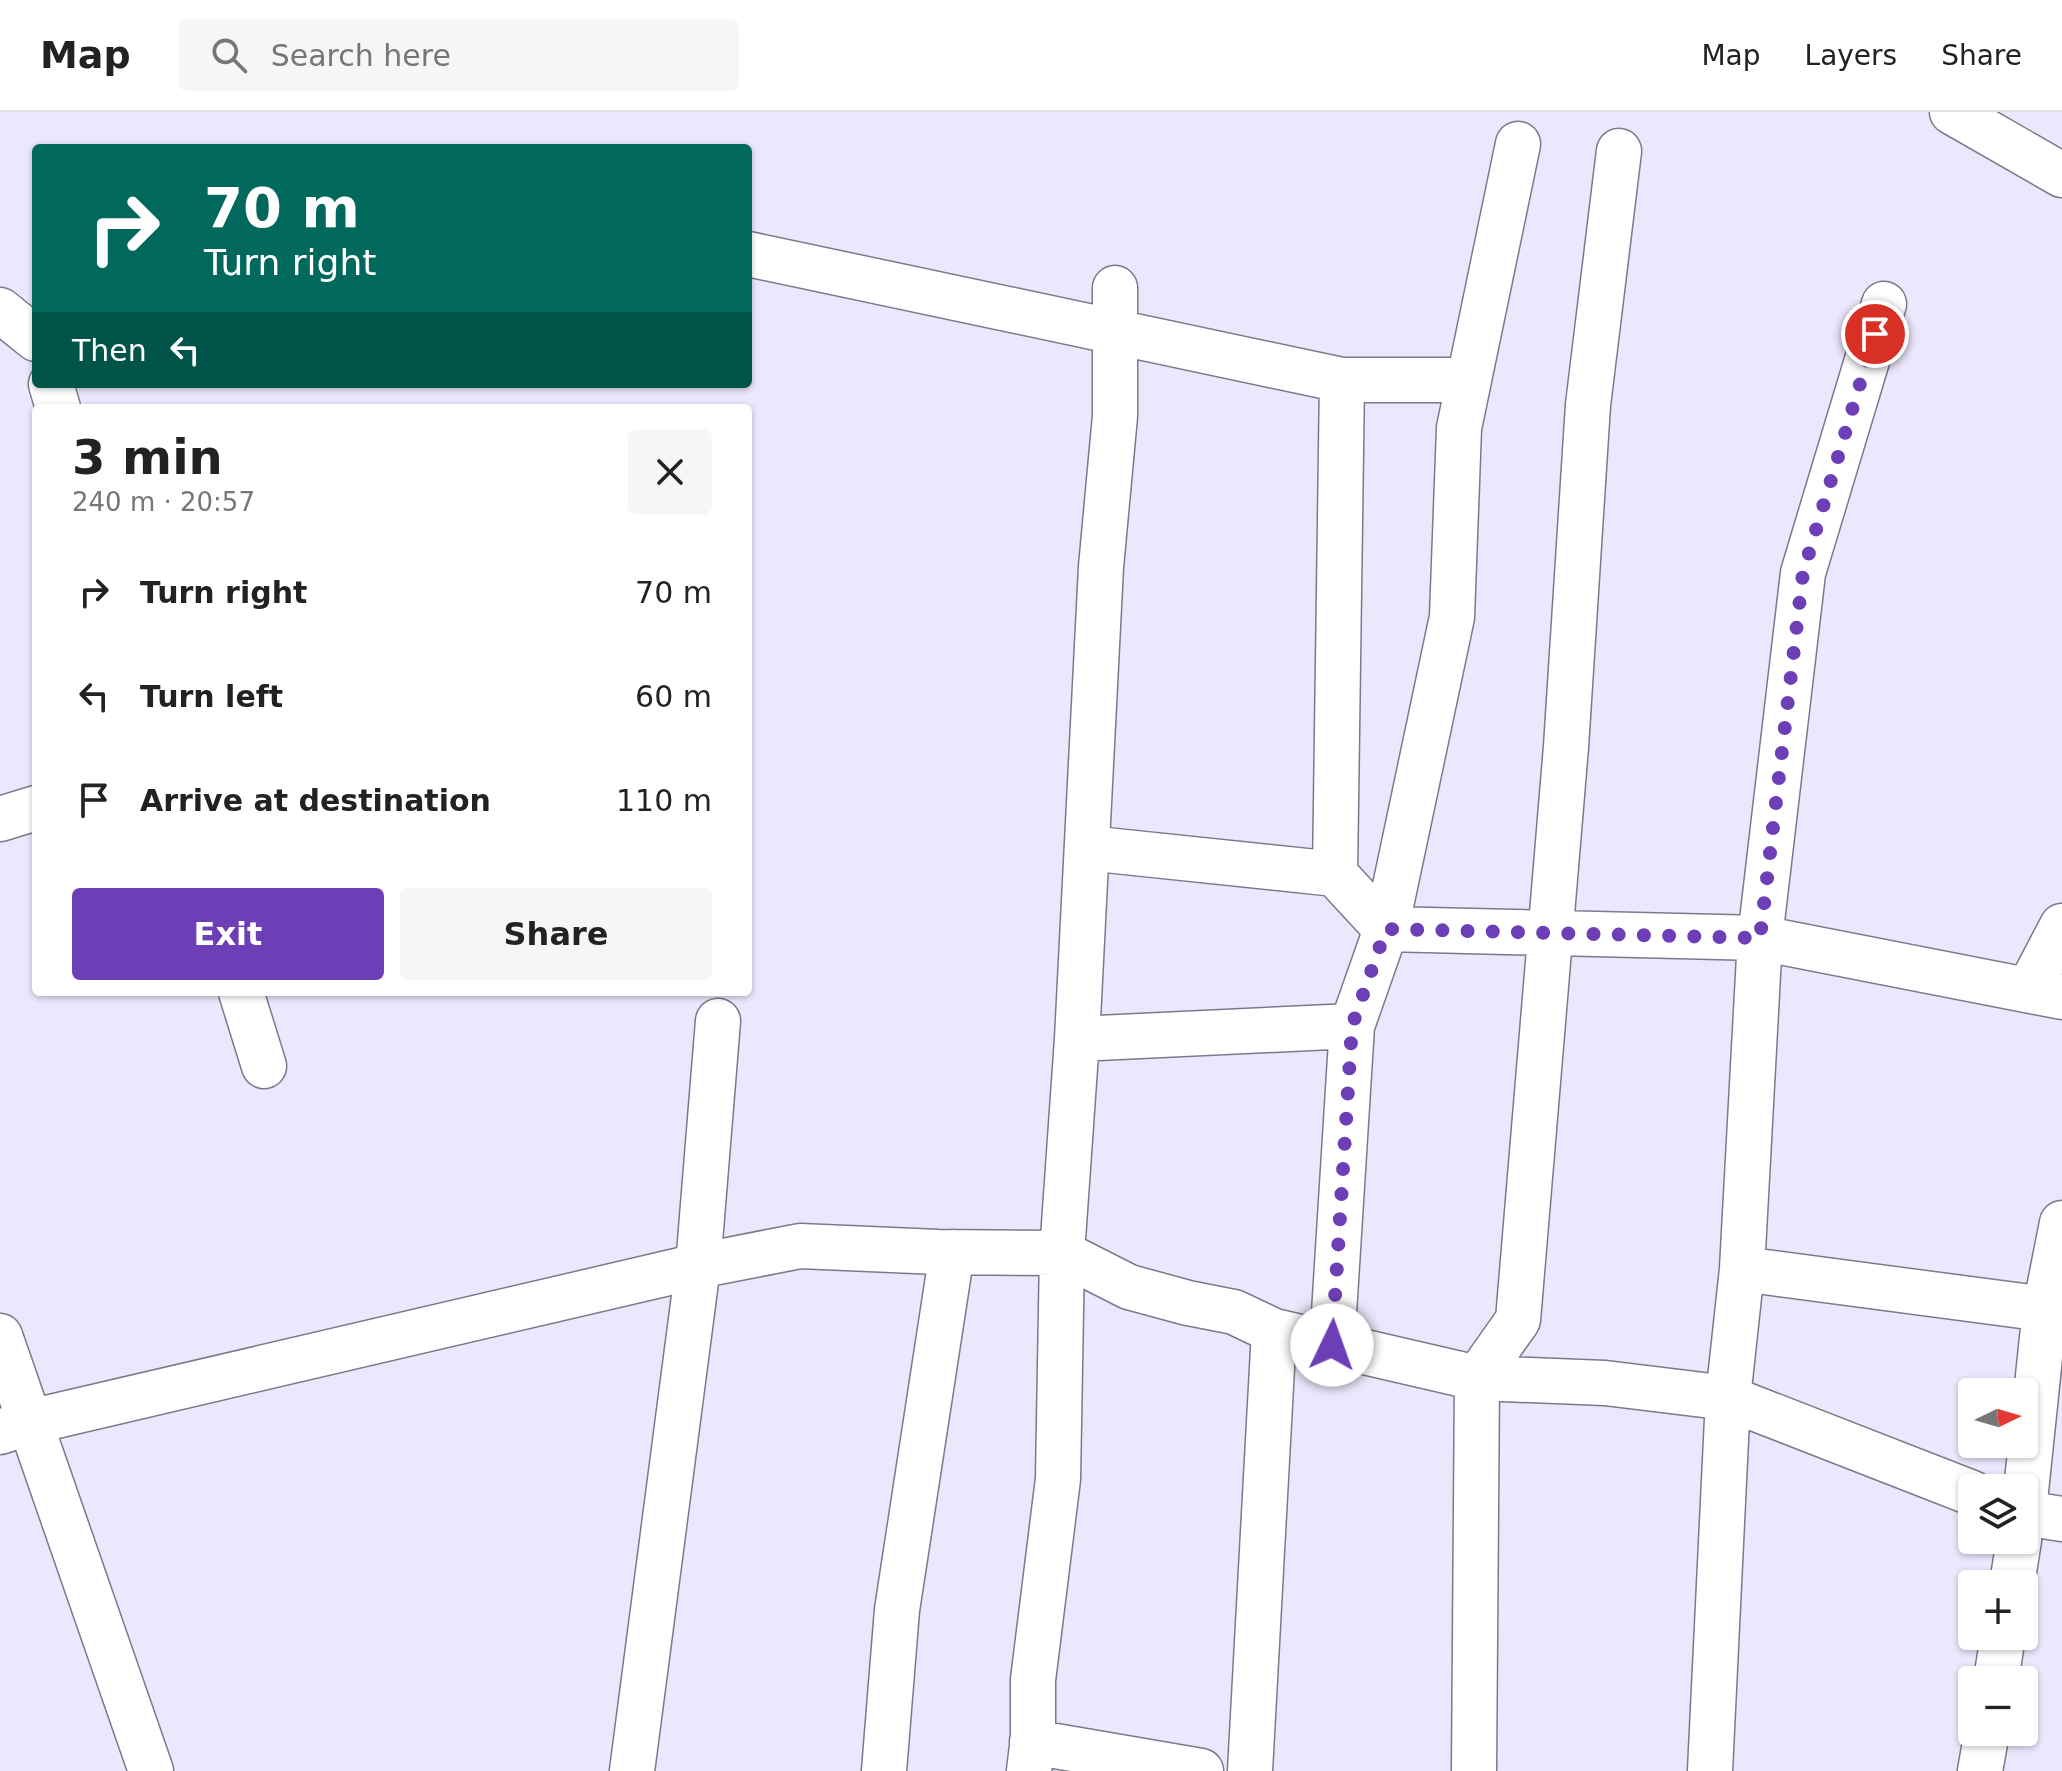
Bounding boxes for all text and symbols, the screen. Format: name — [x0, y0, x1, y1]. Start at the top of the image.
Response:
search box — [179, 19, 739, 91]
text: Map — [40, 33, 131, 77]
icon: search — [207, 33, 251, 77]
text: Search here — [271, 38, 451, 73]
text: Map — [1701, 39, 1761, 72]
text: Layers — [1805, 39, 1897, 72]
text: Share — [1941, 39, 2022, 72]
text: 70 m — [204, 175, 360, 240]
icon: right — [72, 176, 176, 280]
text: Turn right — [204, 242, 376, 283]
pin — [1841, 300, 1909, 368]
icon: arrive — [1853, 312, 1897, 356]
icon: left — [163, 328, 207, 372]
text: Then — [72, 333, 147, 368]
text: 3 min — [72, 429, 223, 485]
button: close — [628, 430, 712, 514]
text: 240 m · 20:57 — [72, 487, 255, 517]
icon: right — [72, 570, 116, 614]
text: Turn right — [140, 575, 307, 610]
text: 70 m — [635, 575, 712, 610]
icon: left — [72, 674, 116, 718]
text: Turn left — [140, 679, 283, 714]
text: 60 m — [635, 679, 712, 714]
icon: arrive — [72, 778, 116, 822]
text: Arrive at destination — [140, 783, 491, 818]
text: 110 m — [616, 783, 712, 818]
button: Exit — [72, 888, 384, 980]
button: Share — [400, 888, 712, 980]
position arrow — [1290, 1303, 1374, 1387]
north arrow — [1958, 1378, 2038, 1458]
map controls — [1958, 1378, 2038, 1746]
button: layers — [1958, 1474, 2038, 1554]
button: + — [1958, 1570, 2038, 1650]
button: − — [1958, 1666, 2038, 1746]

